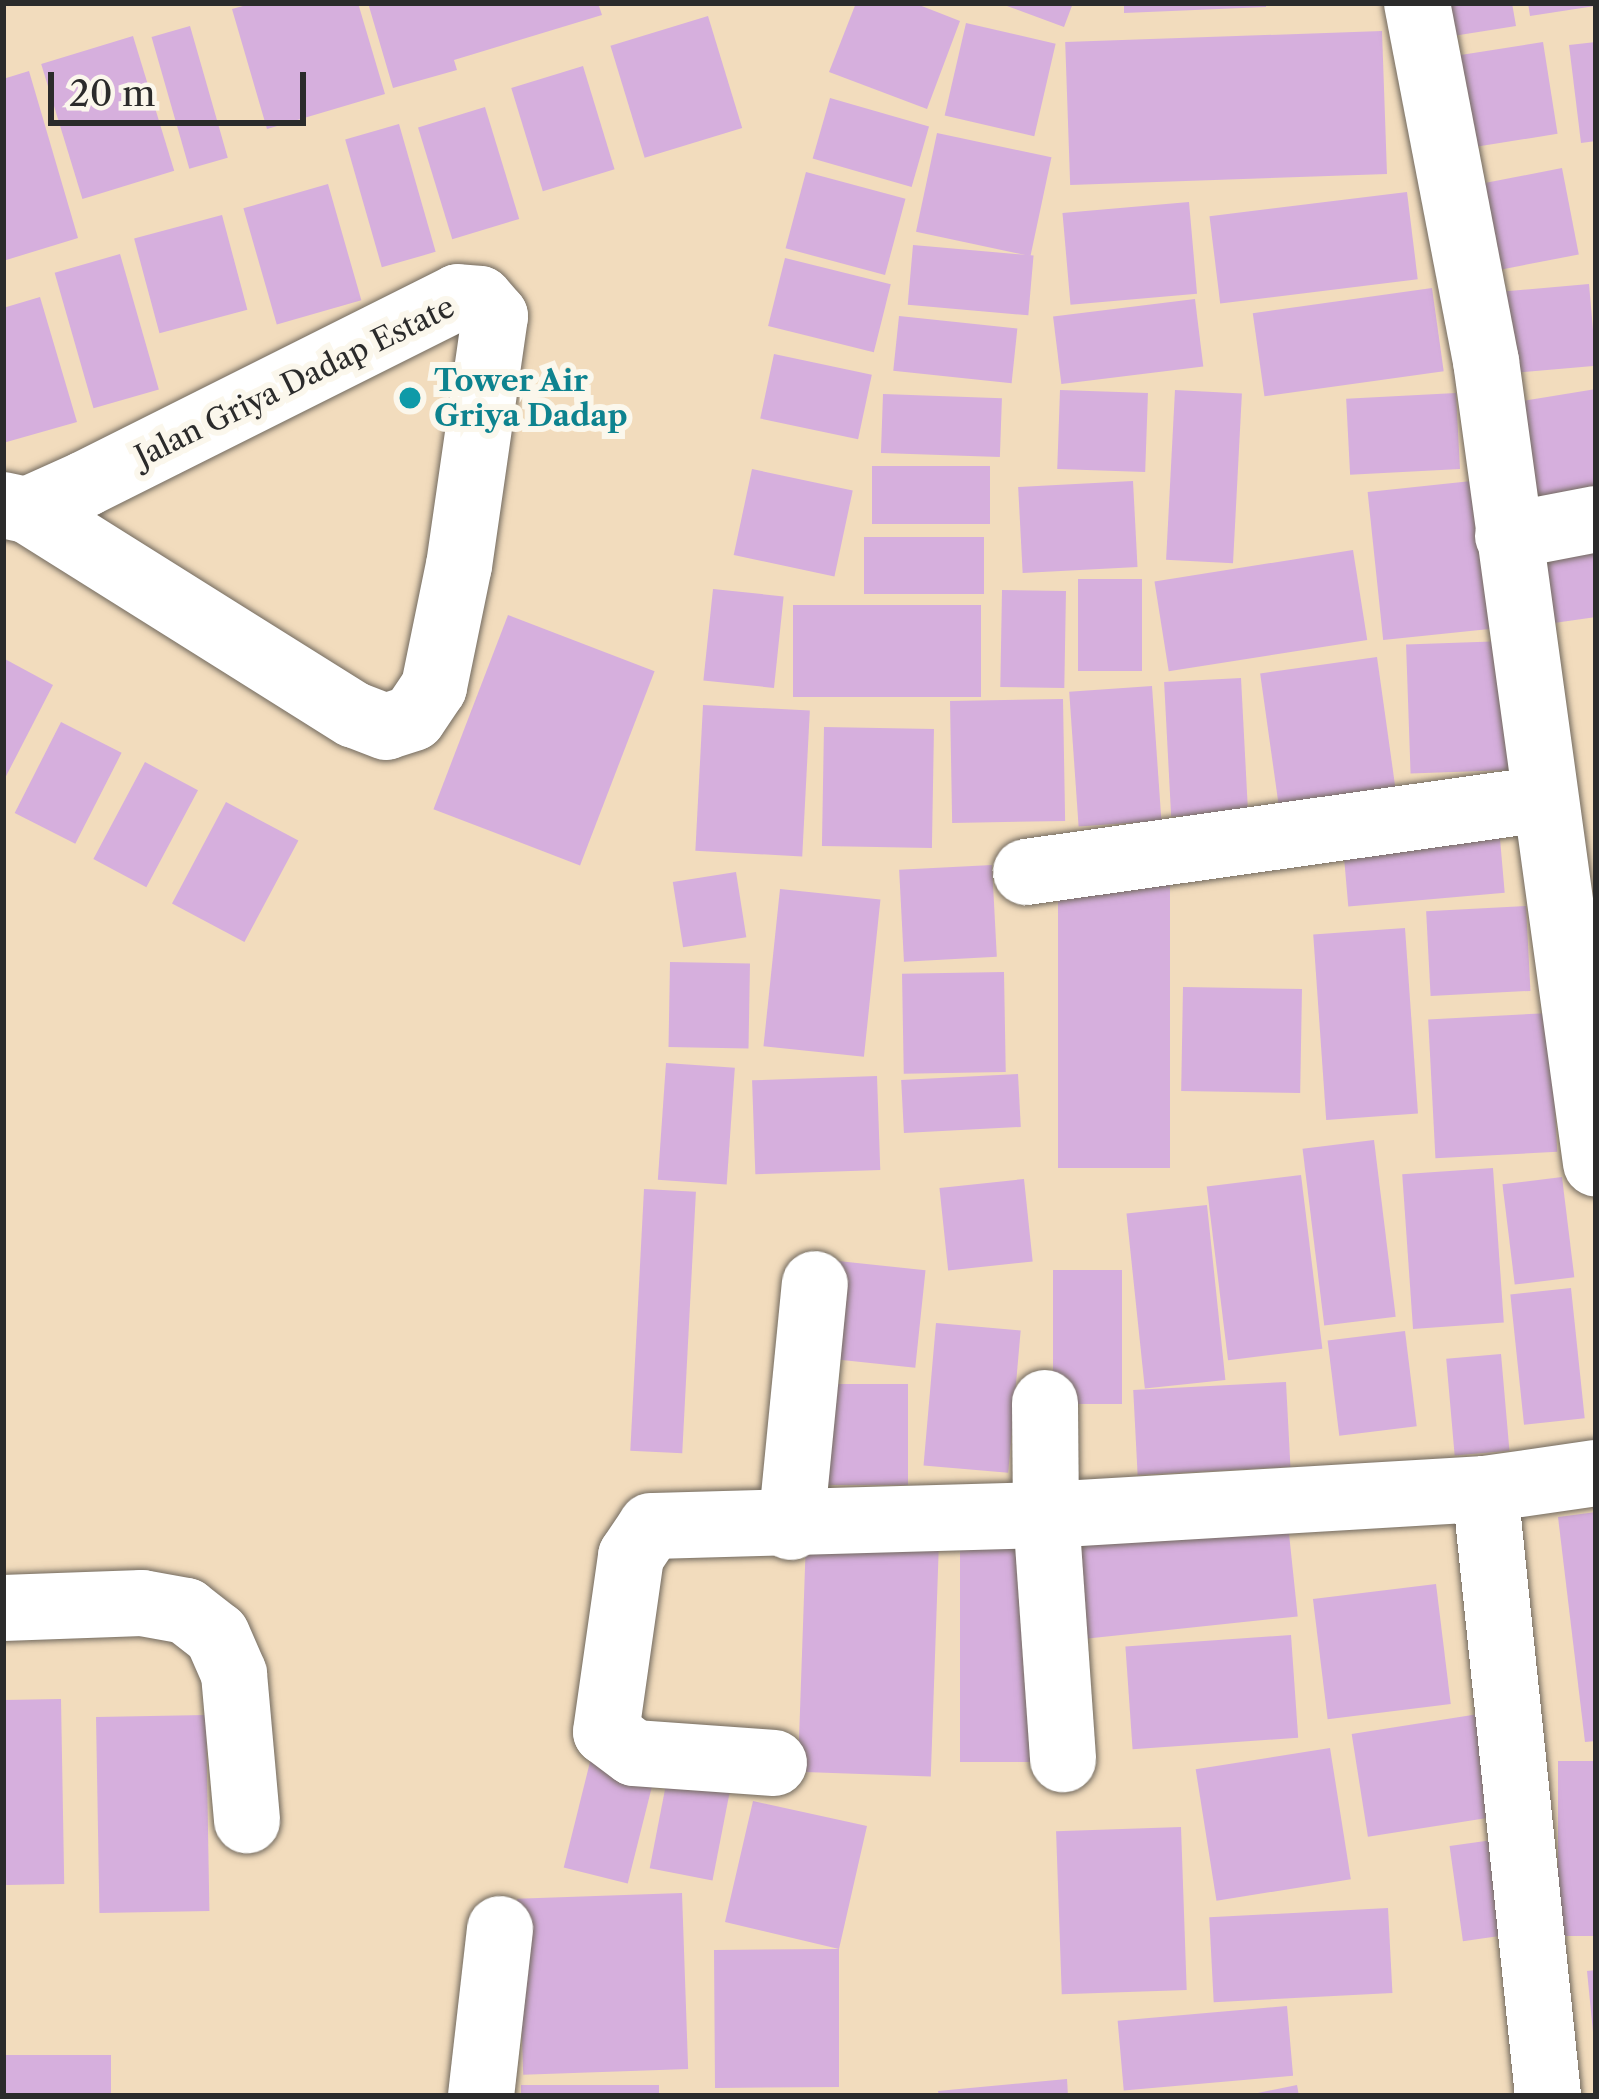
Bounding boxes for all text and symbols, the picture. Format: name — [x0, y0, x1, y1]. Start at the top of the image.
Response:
scale bar — [54, 48, 312, 122]
text: 20 m — [69, 71, 156, 115]
street label: Jalan Griya Dadap Estate — [129, 289, 461, 475]
place label: Tower Air Griya Dadap — [434, 363, 628, 434]
marker: Tower Air Griya Dadap — [397, 385, 423, 411]

